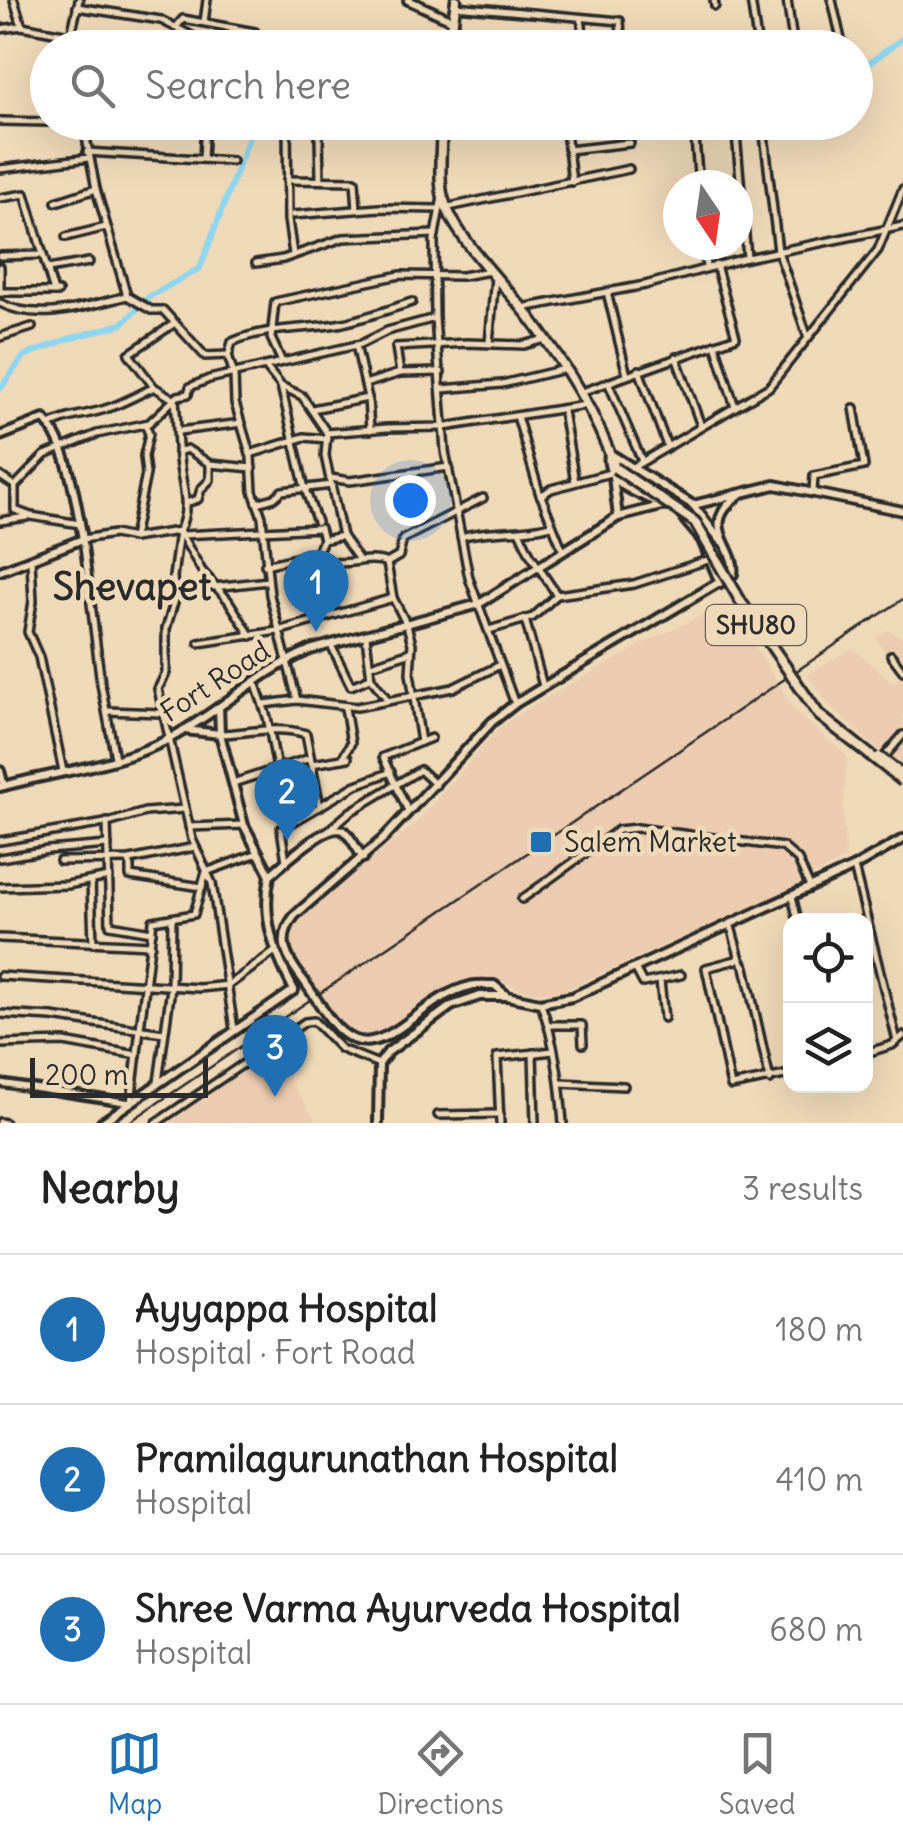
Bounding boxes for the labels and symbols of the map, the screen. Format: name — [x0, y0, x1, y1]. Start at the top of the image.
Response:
north arrow — [663, 170, 753, 260]
your location — [385, 475, 436, 526]
pin: 1 — [284, 550, 348, 632]
district label: Shevapet — [53, 563, 211, 610]
road number: SHU80 — [706, 605, 806, 645]
street label: Fort Road — [153, 632, 277, 730]
pin: 2 — [254, 758, 320, 841]
place label: Salem Market — [564, 824, 737, 860]
marker: Salem Market — [528, 829, 554, 855]
pin: 3 — [242, 1014, 308, 1097]
scale bar — [30, 1053, 208, 1098]

